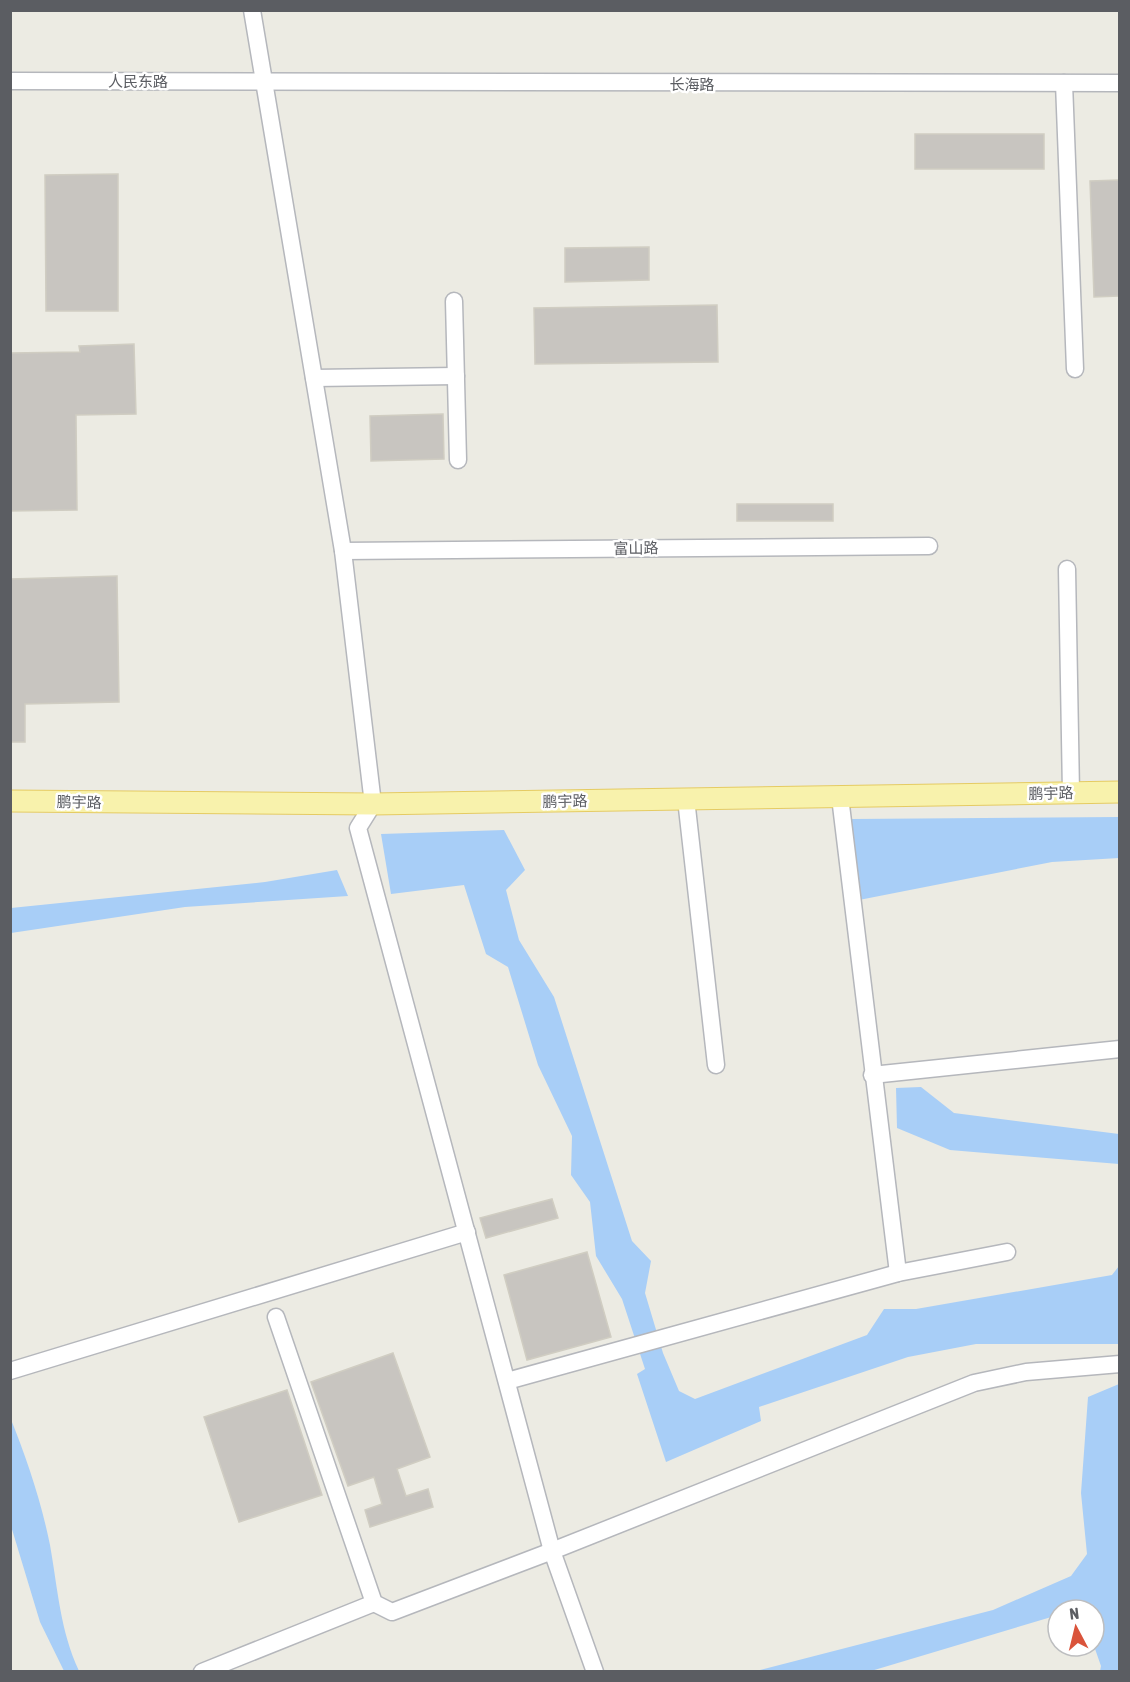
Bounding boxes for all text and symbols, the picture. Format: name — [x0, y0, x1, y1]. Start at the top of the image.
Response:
street label: 人民东路 — [108, 73, 168, 90]
street label: 长海路 — [669, 76, 715, 93]
street label: 富山路 — [613, 539, 659, 557]
street label: 鹏宇路 — [1028, 784, 1074, 802]
street label: 鹏宇路 — [542, 792, 588, 810]
street label: 鹏宇路 — [56, 793, 102, 811]
north arrow — [1046, 1598, 1106, 1658]
text: N — [1068, 1604, 1080, 1623]

